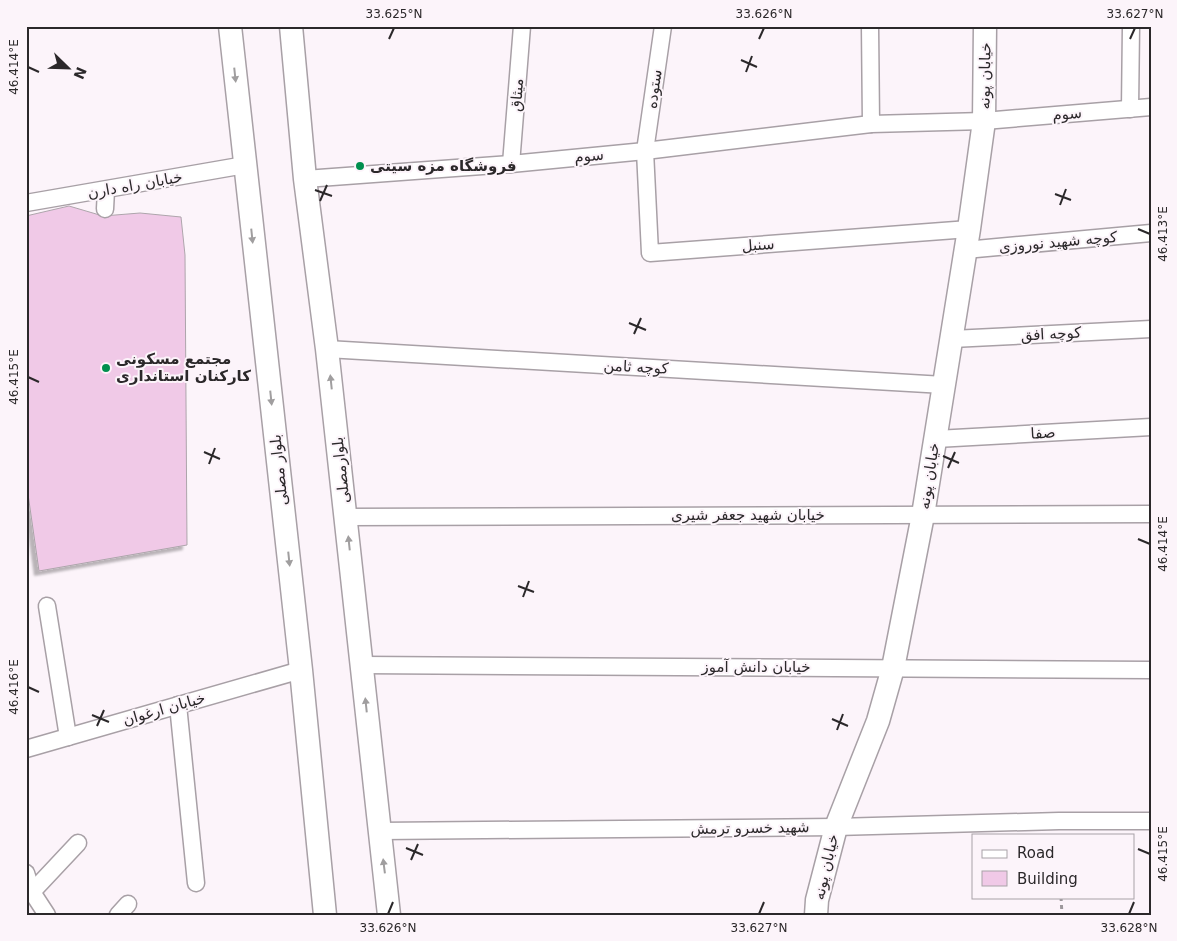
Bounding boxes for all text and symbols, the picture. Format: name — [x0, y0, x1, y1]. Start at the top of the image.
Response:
text: 33.625°N — [366, 7, 422, 21]
text: 33.626°N — [736, 7, 792, 21]
text: 33.627°N — [1107, 7, 1163, 21]
text: 46.414°E — [7, 39, 21, 95]
north arrow — [42, 42, 92, 92]
street label: خیابان پونه — [975, 42, 996, 110]
text: N — [70, 65, 90, 82]
one-way arrow — [231, 67, 239, 83]
street label: ستوده — [642, 68, 666, 110]
street label: میثاق — [507, 78, 527, 112]
street label: سوم — [1051, 104, 1083, 124]
street label: سوم — [573, 146, 605, 166]
place label: فروشگاه مزه سیتی — [370, 157, 517, 175]
marker: فروشگاه مزه سیتی — [354, 160, 366, 172]
street label: خیابان راه دارن — [86, 168, 184, 202]
text: 46.413°E — [1156, 206, 1170, 262]
street label: کوچه شهید نوروزی — [998, 228, 1119, 256]
one-way arrow — [249, 229, 257, 245]
street label: سنبل — [741, 235, 775, 255]
street label: کوچه افق — [1020, 323, 1083, 345]
text: 46.415°E — [7, 349, 21, 405]
place label: مجتمع مسکونی کارکنان استانداری — [116, 350, 251, 385]
street label: کوچه ثامن — [603, 356, 670, 378]
marker: مجتمع مسکونی کارکنان استانداری — [100, 362, 112, 374]
one-way arrow — [327, 373, 335, 389]
one-way arrow — [267, 390, 275, 406]
street label: صفا — [1030, 423, 1056, 443]
street label: بلوار مصلی — [266, 433, 292, 507]
street label: بلوارمصلی — [329, 436, 353, 504]
street label: خیابان پونه — [915, 441, 944, 511]
street label: خیابان شهید جعفر شیری — [671, 506, 825, 524]
text: 46.414°E — [1156, 516, 1170, 572]
one-way arrow — [345, 535, 353, 551]
one-way arrow — [285, 552, 293, 568]
street label: خیابان دانش آموز — [700, 658, 811, 676]
text: 46.416°E — [7, 659, 21, 715]
street label: خیابان ارغوان — [121, 689, 207, 729]
one-way arrow — [362, 696, 370, 712]
street label: شهید خسرو ترمش — [690, 818, 810, 838]
text: 46.415°E — [1156, 826, 1170, 882]
street label: خیابان پونه — [810, 832, 843, 902]
legend — [972, 834, 1134, 898]
text: Road — [1017, 844, 1055, 862]
one-way arrow — [380, 858, 388, 874]
text: Building — [1017, 870, 1078, 888]
text: 33.626°N — [360, 921, 416, 935]
text: 33.627°N — [731, 921, 787, 935]
text: 33.628°N — [1101, 921, 1157, 935]

